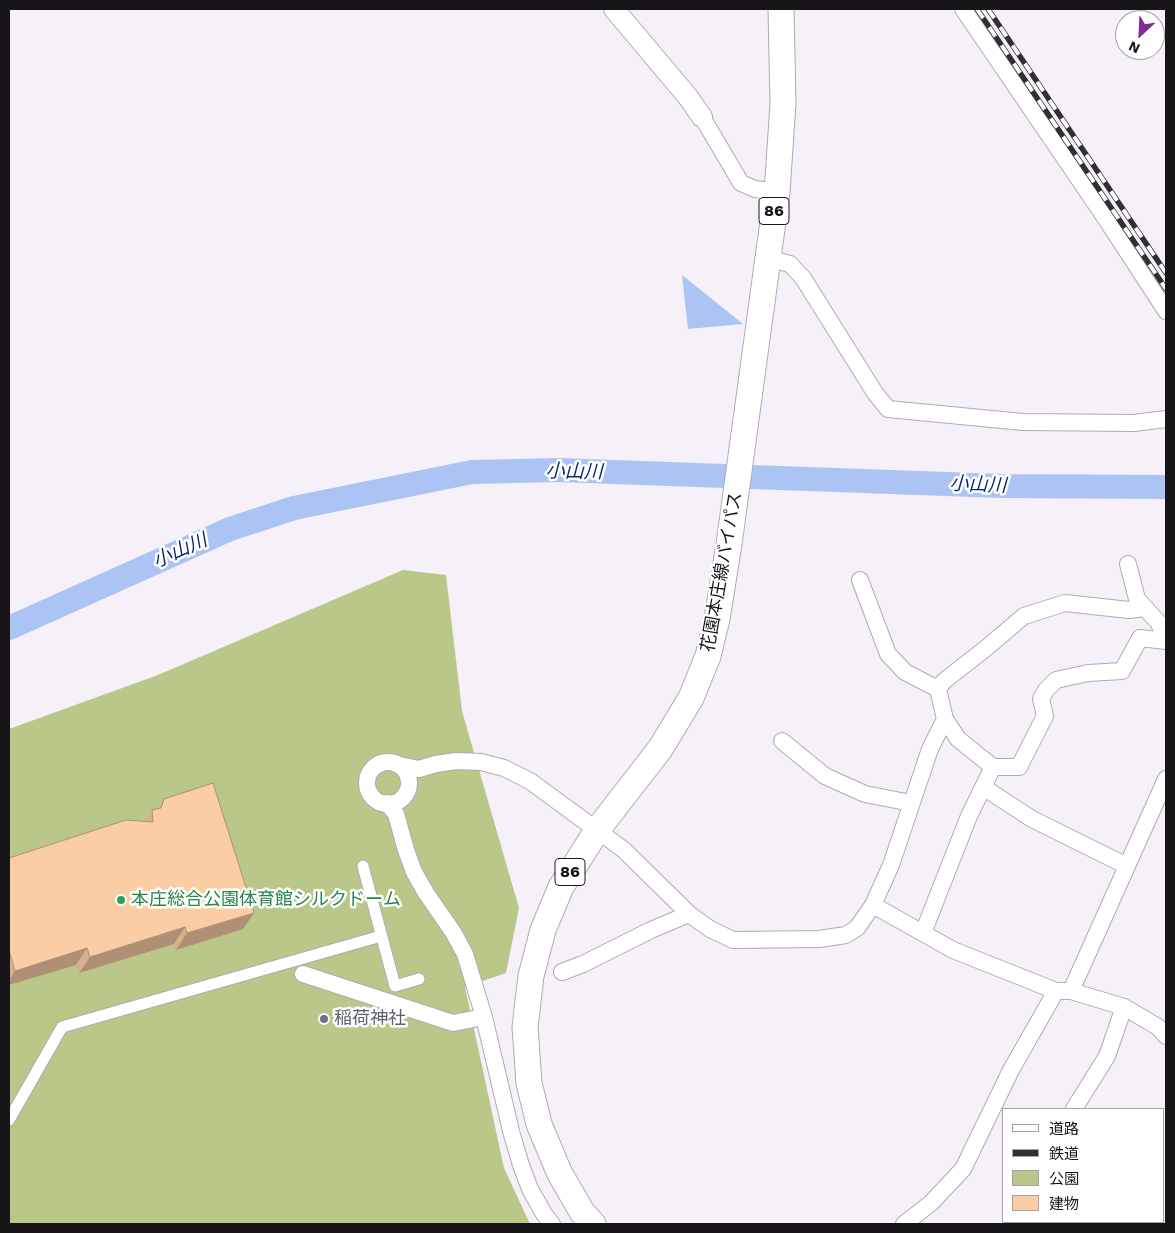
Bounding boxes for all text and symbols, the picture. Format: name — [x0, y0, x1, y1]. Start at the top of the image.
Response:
north arrow — [1115, 10, 1165, 60]
text: N — [1126, 38, 1142, 57]
road number: 86 — [759, 198, 789, 225]
water label: 小山川 — [545, 460, 603, 484]
water label: 小山川 — [949, 473, 1007, 497]
street label: 花園本庄線バイパス — [697, 490, 747, 654]
water label: 小山川 — [149, 529, 211, 573]
road number: 86 — [555, 859, 585, 886]
place label: 本庄総合公園体育館シルクドーム — [131, 889, 401, 911]
marker: 本庄総合公園体育館シルクドーム — [115, 894, 127, 906]
place label: 稲荷神社 — [334, 1008, 406, 1030]
marker: 稲荷神社 — [318, 1013, 330, 1025]
legend — [1002, 1108, 1165, 1223]
text: 道路 — [1049, 1120, 1079, 1138]
text: 鉄道 — [1049, 1145, 1079, 1163]
text: 公園 — [1049, 1170, 1079, 1188]
text: 建物 — [1049, 1195, 1079, 1213]

